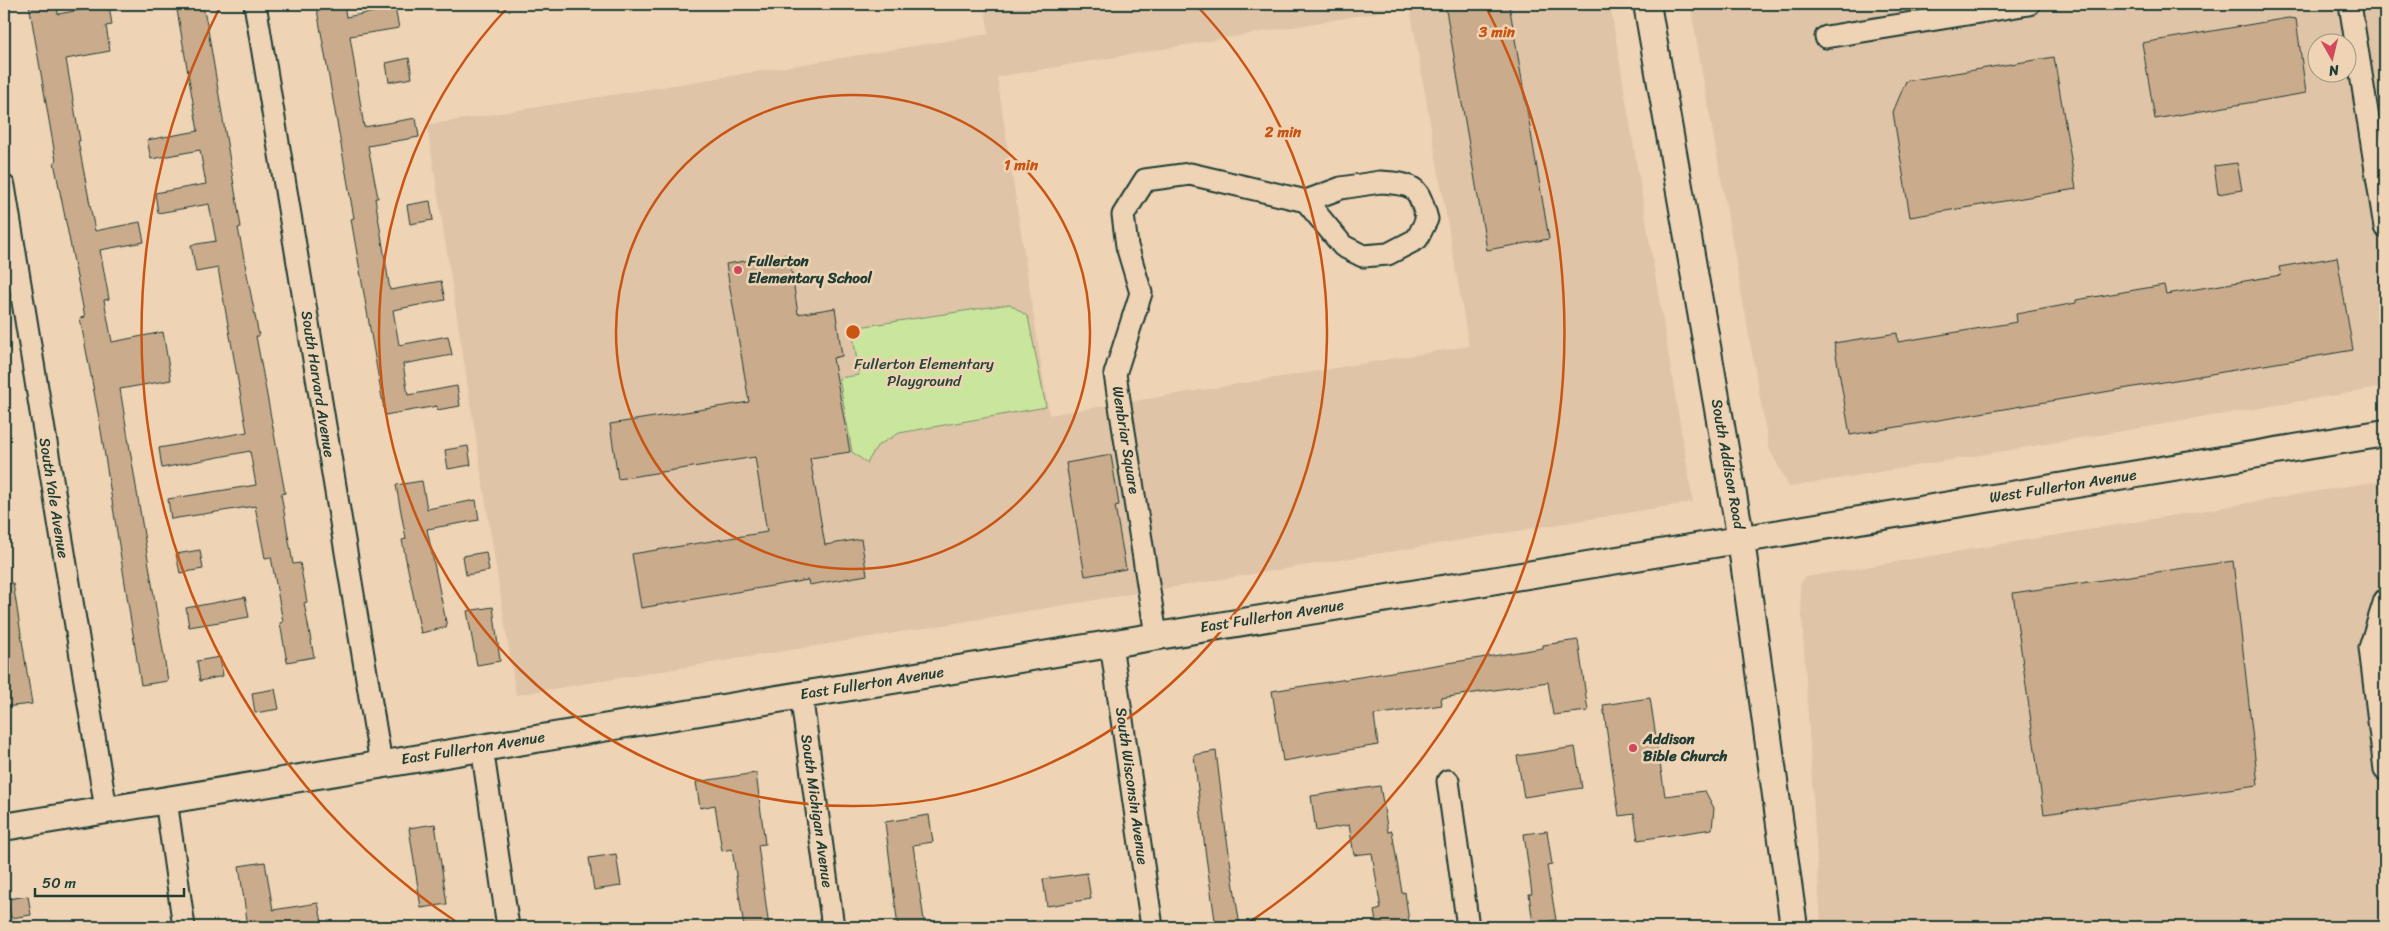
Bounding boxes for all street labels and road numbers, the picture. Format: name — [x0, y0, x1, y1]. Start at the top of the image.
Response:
street label: South Harvard Avenue — [294, 309, 343, 460]
street label: Wenbriar Square — [1105, 384, 1147, 496]
street label: South Addison Road — [1704, 397, 1752, 532]
street label: South Yale Avenue — [32, 436, 76, 560]
street label: West Fullerton Avenue — [1987, 461, 2139, 510]
street label: East Fullerton Avenue — [1198, 592, 1346, 640]
street label: East Fullerton Avenue — [798, 659, 946, 707]
street label: South Wisconsin Avenue — [1108, 706, 1156, 867]
street label: East Fullerton Avenue — [399, 724, 547, 772]
street label: South Michigan Avenue — [793, 732, 841, 890]

